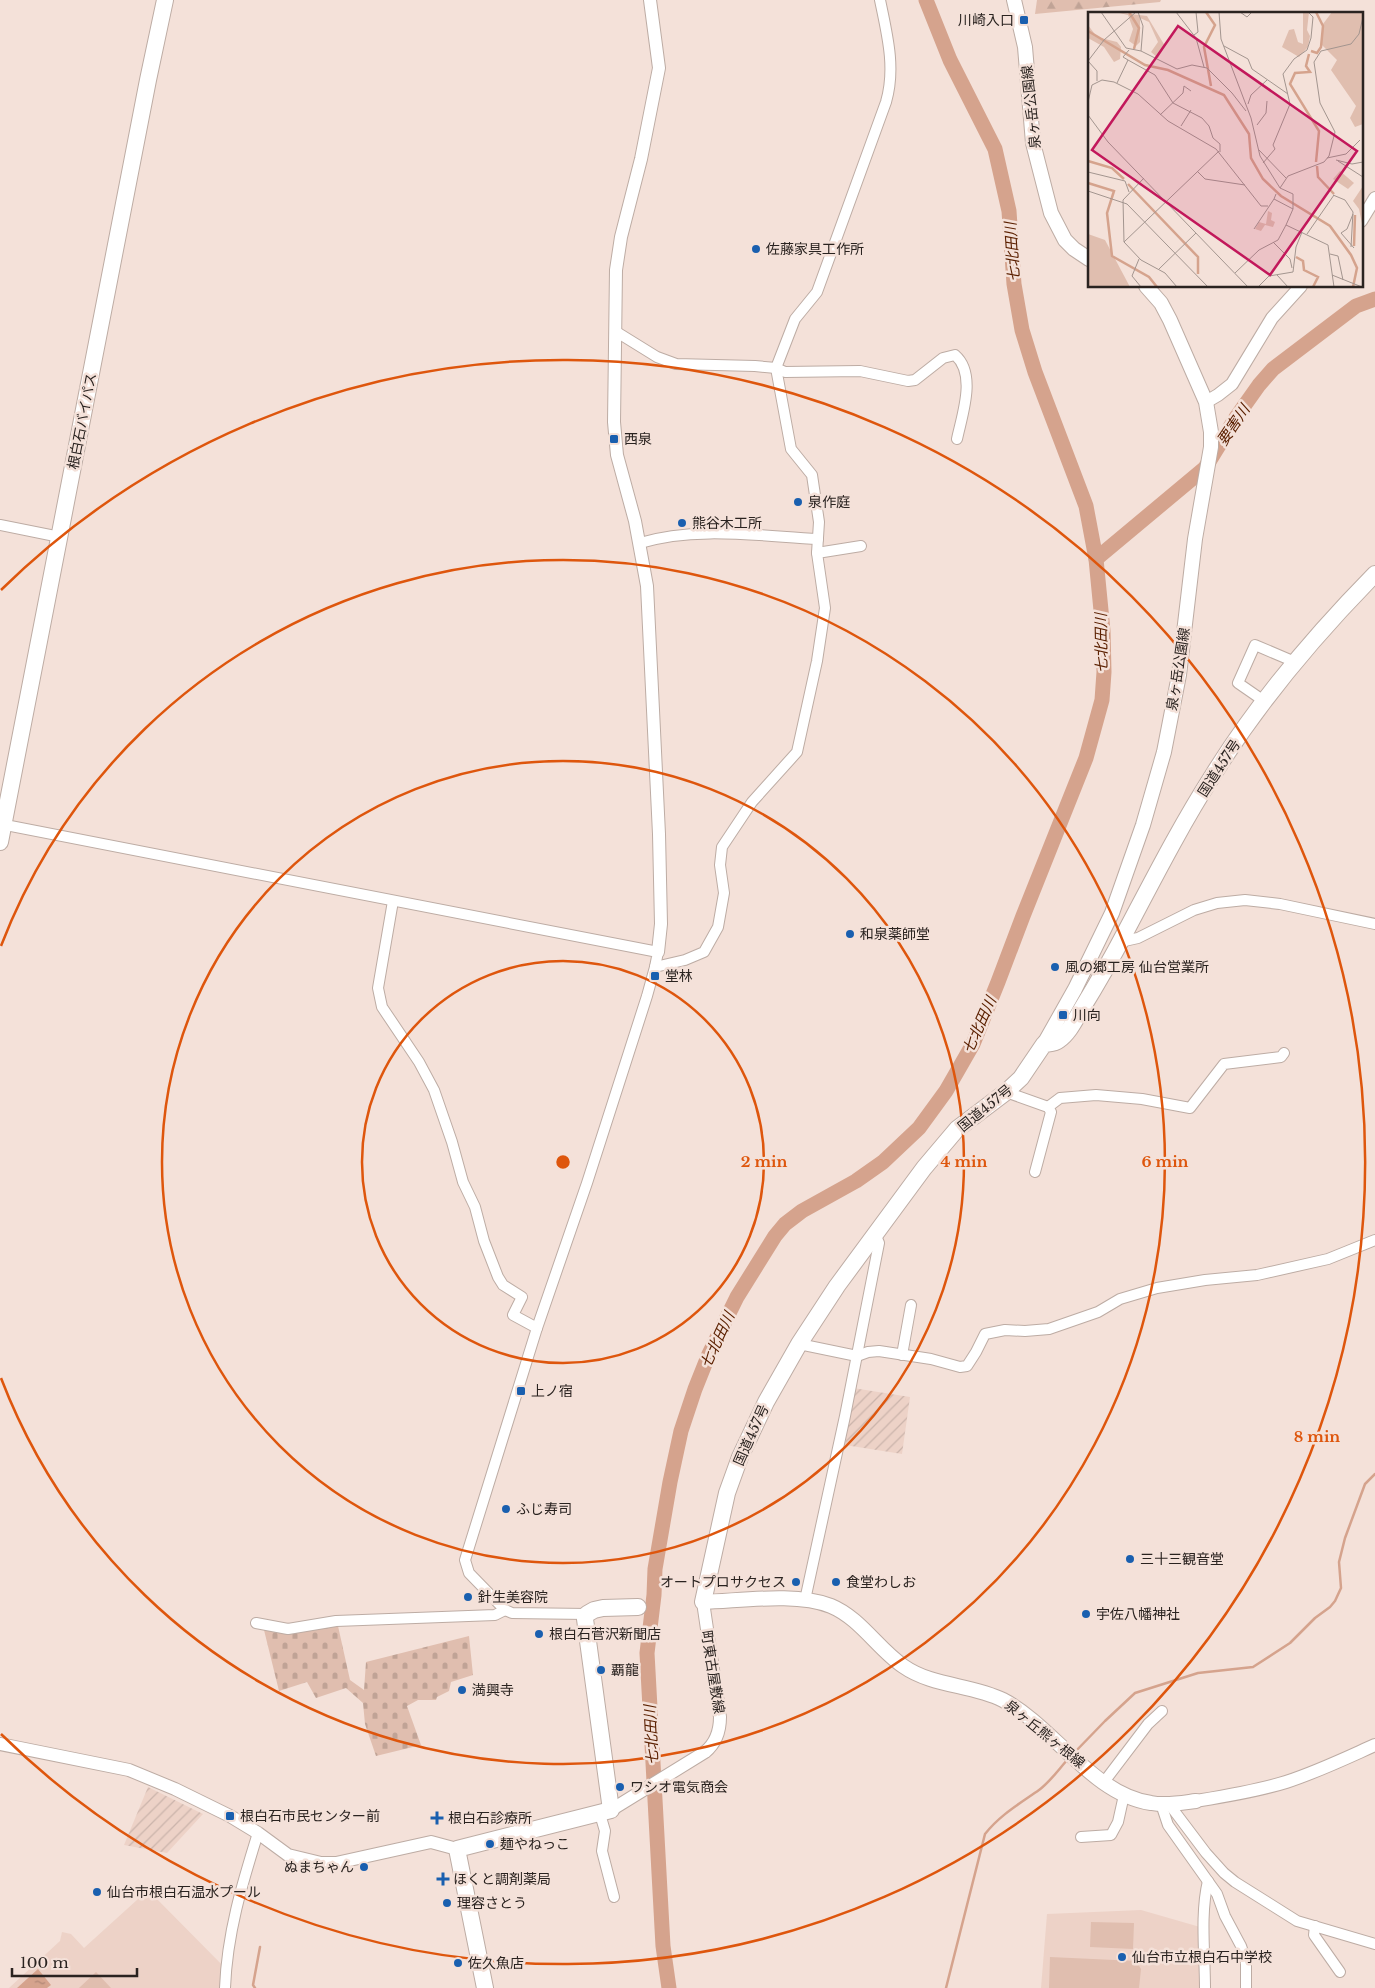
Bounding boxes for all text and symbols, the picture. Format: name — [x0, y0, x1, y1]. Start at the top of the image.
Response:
place label: 川崎入口 — [958, 11, 1014, 29]
inset map — [1088, 12, 1362, 288]
marker: 川崎入口 — [1018, 14, 1030, 26]
street label: 泉ヶ岳公園線 — [1018, 64, 1044, 150]
water label: 七北田川 — [1000, 219, 1024, 283]
place label: 佐藤家具工作所 — [766, 240, 864, 258]
marker: 佐藤家具工作所 — [750, 243, 762, 255]
street label: 根白石バイパス — [64, 371, 100, 471]
water label: 要害川 — [1213, 399, 1255, 449]
place label: 西泉 — [624, 430, 652, 448]
marker: 西泉 — [608, 433, 620, 445]
place label: 泉作庭 — [808, 493, 850, 511]
marker: 泉作庭 — [792, 496, 804, 508]
place label: 熊谷木工所 — [692, 514, 762, 532]
marker: 熊谷木工所 — [676, 517, 688, 529]
water label: 七北田川 — [1091, 611, 1111, 673]
street label: 泉ヶ岳公園線 — [1163, 626, 1193, 712]
street label: 国道457号 — [1194, 736, 1244, 800]
place label: 和泉薬師堂 — [860, 925, 930, 943]
marker: 和泉薬師堂 — [844, 928, 856, 940]
place label: 風の郷工房 仙台営業所 — [1065, 958, 1209, 976]
marker: 風の郷工房 仙台営業所 — [1049, 961, 1061, 973]
place label: 堂林 — [665, 967, 693, 985]
marker: 堂林 — [649, 970, 661, 982]
water label: 七北田川 — [958, 992, 1001, 1056]
place label: 川向 — [1073, 1006, 1101, 1024]
marker: 川向 — [1057, 1009, 1069, 1021]
street label: 国道457号 — [954, 1080, 1016, 1136]
text: 2 min — [741, 1152, 787, 1171]
text: 4 min — [941, 1152, 988, 1171]
text: 6 min — [1141, 1152, 1189, 1171]
centre of rings — [554, 1153, 572, 1171]
water label: 七北田川 — [696, 1307, 739, 1371]
place label: 上ノ宿 — [531, 1382, 573, 1400]
marker: 上ノ宿 — [515, 1385, 527, 1397]
street label: 国道457号 — [730, 1402, 772, 1468]
text: 8 min — [1294, 1427, 1340, 1446]
place label: ふじ寿司 — [516, 1500, 572, 1518]
marker: ふじ寿司 — [500, 1503, 512, 1515]
place label: 三十三観音堂 — [1140, 1550, 1224, 1568]
marker: 三十三観音堂 — [1124, 1553, 1136, 1565]
place label: オートプロサクセス — [660, 1573, 786, 1591]
place label: 食堂わしお — [846, 1573, 916, 1591]
marker: オートプロサクセス — [790, 1576, 802, 1588]
marker: 食堂わしお — [830, 1576, 842, 1588]
place label: 針生美容院 — [478, 1588, 548, 1606]
marker: 針生美容院 — [462, 1591, 474, 1603]
place label: 宇佐八幡神社 — [1096, 1605, 1180, 1623]
marker: 宇佐八幡神社 — [1080, 1608, 1092, 1620]
place label: 根白石菅沢新聞店 — [549, 1625, 661, 1643]
marker: 根白石菅沢新聞店 — [533, 1628, 545, 1640]
street label: 町東古屋敷線 — [698, 1629, 728, 1715]
place label: 覇龍 — [611, 1661, 639, 1679]
marker: 覇龍 — [595, 1664, 607, 1676]
place label: 満興寺 — [472, 1681, 514, 1699]
marker: 満興寺 — [456, 1684, 468, 1696]
street label: 泉ヶ丘熊ヶ根線 — [1001, 1696, 1089, 1772]
water label: 七北田川 — [640, 1703, 662, 1765]
place label: ワシオ電気商会 — [630, 1778, 728, 1796]
marker: ワシオ電気商会 — [614, 1781, 626, 1793]
place label: 根白石市民センター前 — [240, 1807, 380, 1825]
place label: 根白石診療所 — [448, 1809, 532, 1827]
marker: 根白石市民センター前 — [224, 1810, 236, 1822]
marker: 根白石診療所 — [430, 1811, 444, 1825]
place label: 麺やねっこ — [500, 1835, 570, 1853]
marker: 麺やねっこ — [484, 1838, 496, 1850]
place label: ぬまちゃん — [284, 1858, 354, 1876]
marker: ぬまちゃん — [358, 1861, 370, 1873]
place label: ほくと調剤薬局 — [453, 1870, 551, 1888]
marker: ほくと調剤薬局 — [437, 1873, 449, 1885]
place label: 仙台市根白石温水プール — [107, 1883, 261, 1901]
marker: 仙台市根白石温水プール — [91, 1886, 103, 1898]
place label: 理容さとう — [457, 1894, 527, 1912]
marker: 理容さとう — [441, 1897, 453, 1909]
scale bar — [12, 1946, 138, 1978]
place label: 仙台市立根白石中学校 — [1132, 1948, 1272, 1966]
marker: 仙台市立根白石中学校 — [1116, 1951, 1128, 1963]
text: 100 m — [20, 1953, 69, 1972]
place label: 佐久魚店 — [468, 1954, 524, 1972]
marker: 佐久魚店 — [452, 1957, 464, 1969]

